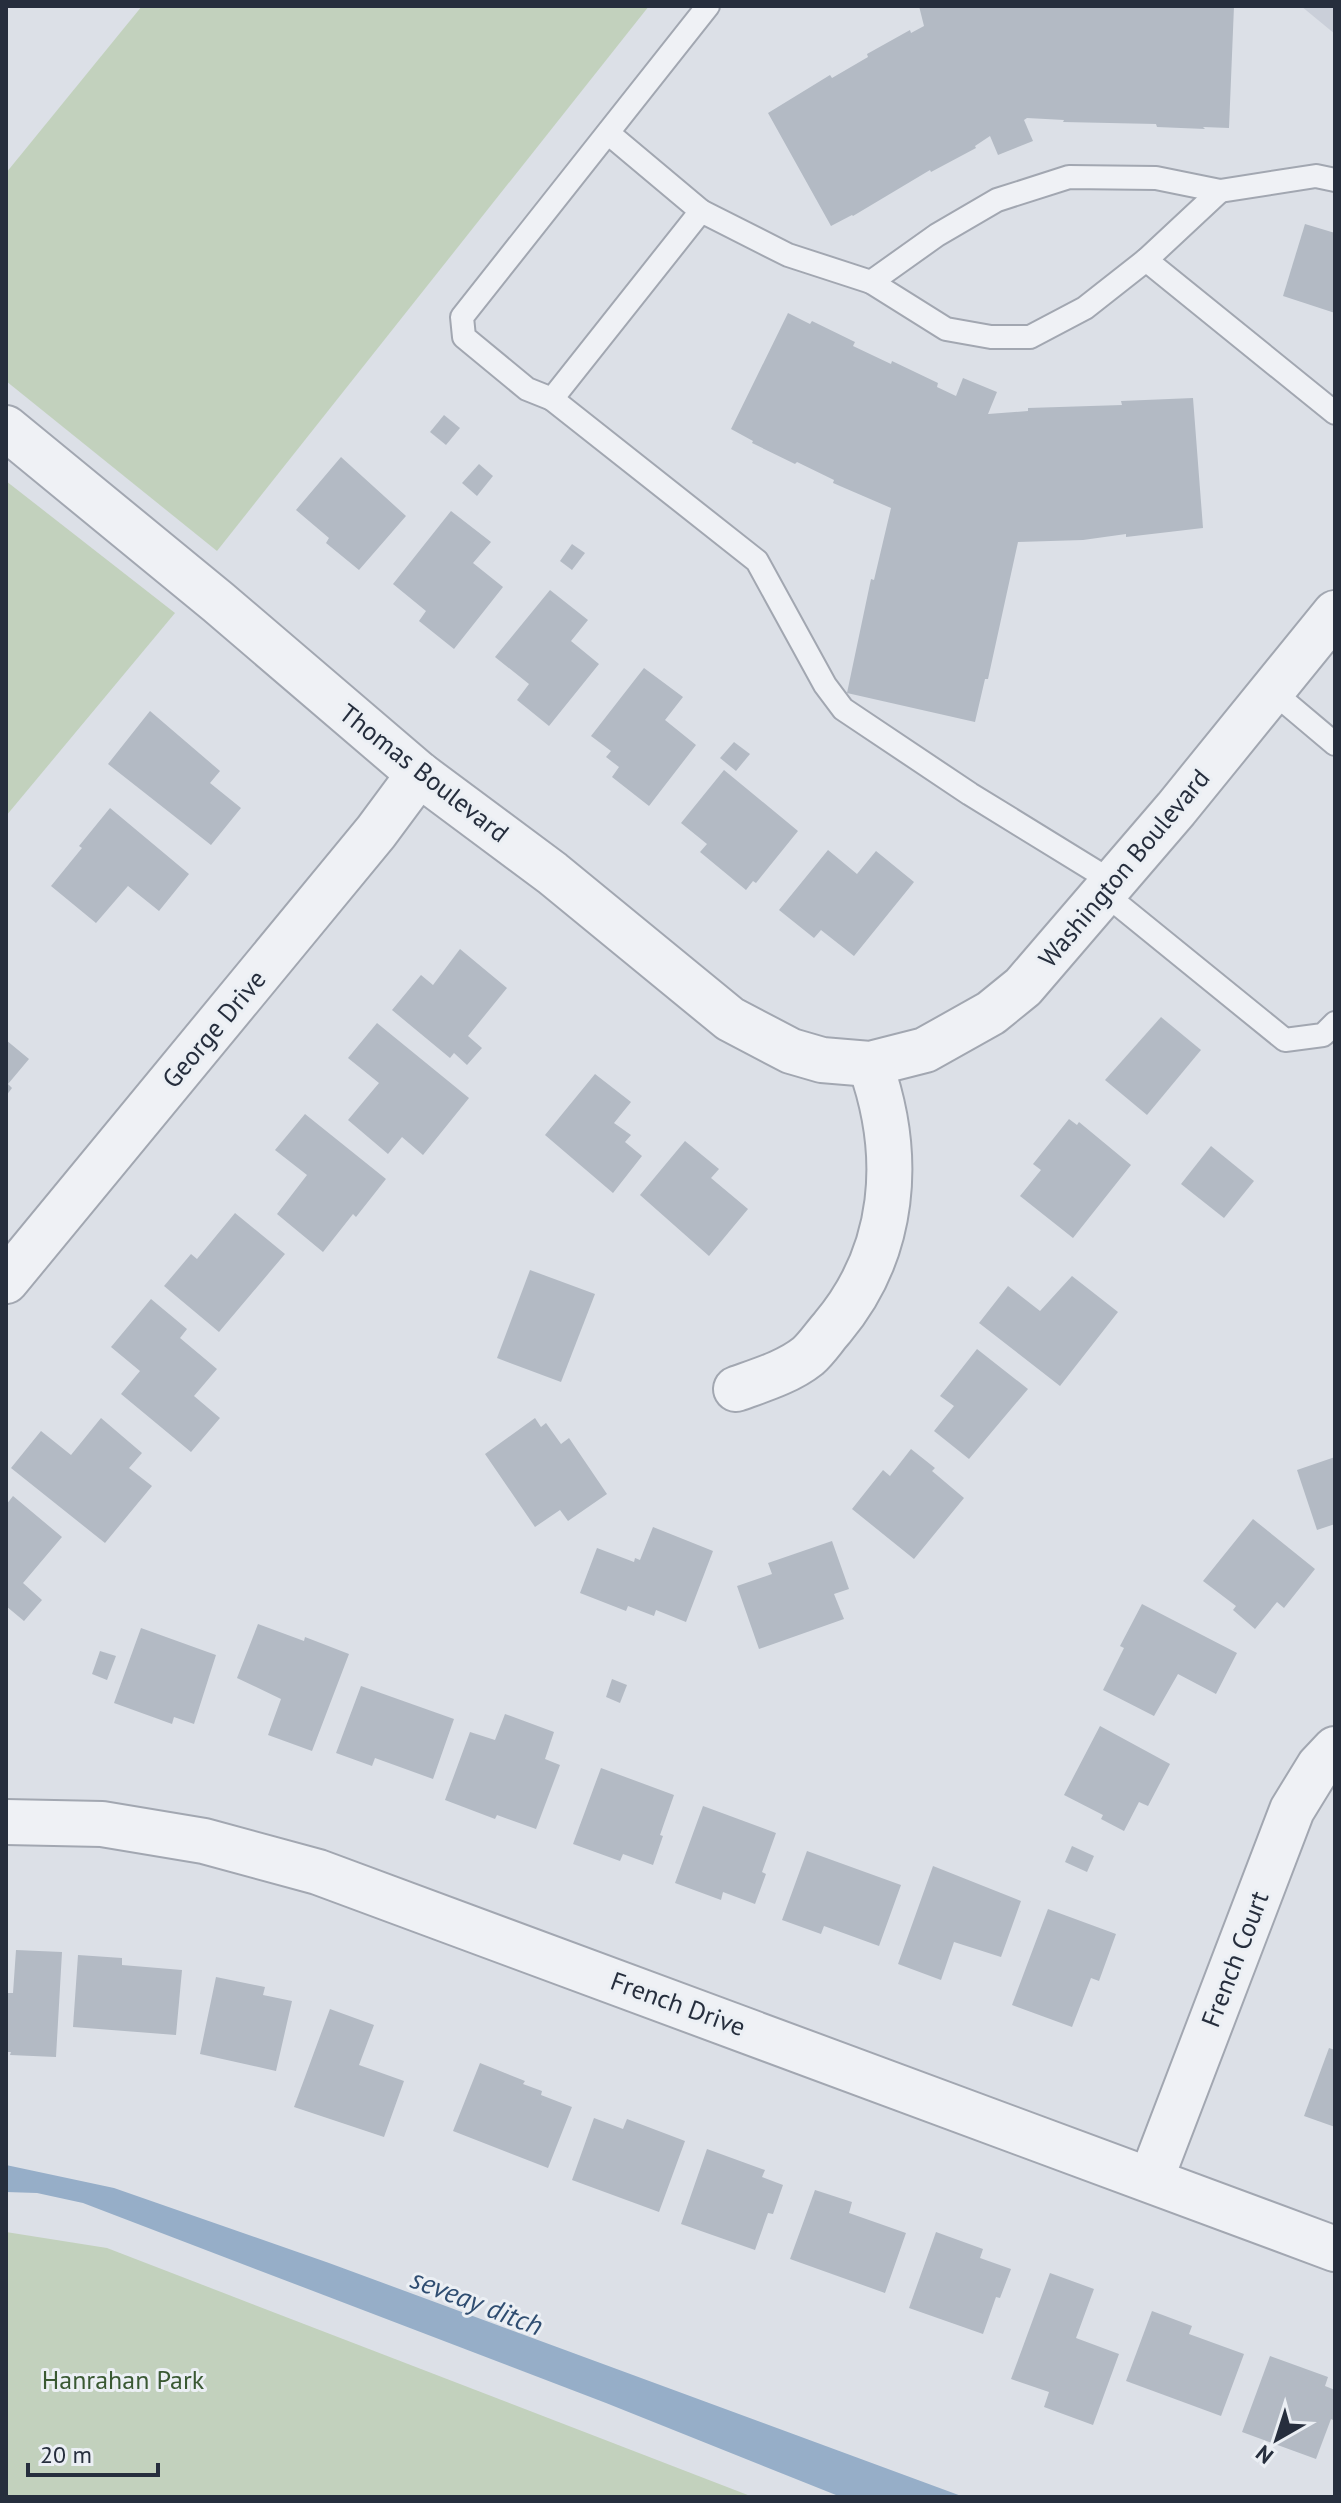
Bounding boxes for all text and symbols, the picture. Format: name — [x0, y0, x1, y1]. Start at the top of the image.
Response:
street label: Thomas Boulevard — [333, 696, 516, 849]
street label: Washington Boulevard — [1031, 762, 1216, 974]
street label: George Drive — [155, 963, 273, 1094]
street label: French Court — [1194, 1886, 1276, 2031]
street label: French Drive — [606, 1964, 750, 2043]
water label: seveay ditch — [406, 2259, 548, 2344]
park label: Hanrahan Park — [42, 2363, 205, 2396]
north arrow — [1237, 2399, 1317, 2479]
scale bar — [28, 2427, 158, 2477]
text: 20 m — [40, 2439, 92, 2470]
text: N — [1250, 2439, 1279, 2470]

